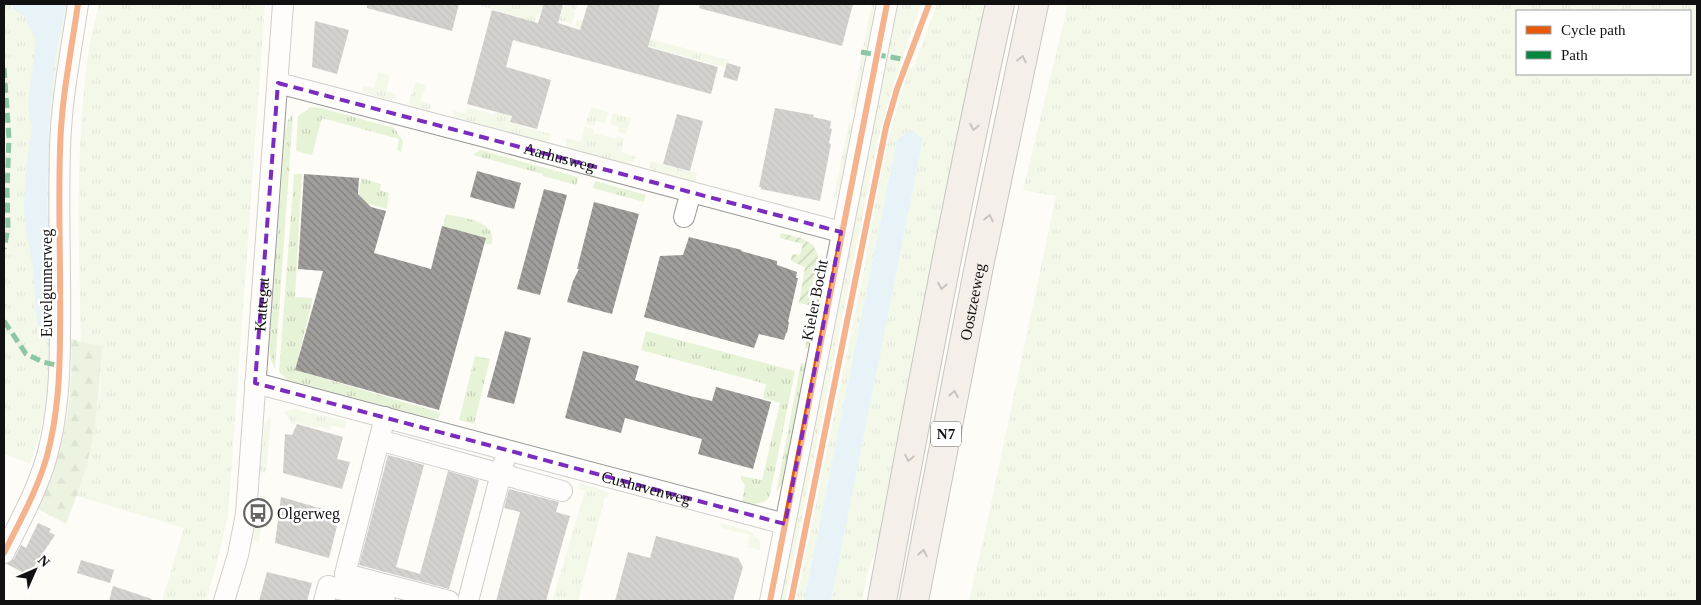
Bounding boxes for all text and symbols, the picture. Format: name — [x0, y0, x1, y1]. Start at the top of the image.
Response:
legend — [1516, 10, 1691, 75]
text: Cycle path — [1561, 22, 1626, 38]
text: Path — [1561, 47, 1588, 63]
one-way arrow — [1016, 55, 1027, 64]
one-way arrow — [969, 123, 980, 131]
street label: Aarhusweg — [522, 140, 597, 176]
one-way arrow — [983, 214, 994, 223]
street label: Euvelgunnerweg — [38, 229, 56, 337]
street label: Kieler Bocht — [798, 258, 831, 342]
street label: Oostzeeweg — [957, 262, 989, 342]
street label: Kattegat — [251, 276, 272, 332]
one-way arrow — [938, 282, 948, 291]
one-way arrow — [948, 389, 959, 398]
road number: N7 — [931, 422, 961, 446]
one-way arrow — [904, 454, 915, 462]
street label: Cuxhavenweg — [600, 468, 693, 509]
bus stop icon: Olgerweg — [243, 498, 273, 528]
place label: Olgerweg — [277, 505, 340, 523]
north arrow — [10, 545, 60, 595]
one-way arrow — [917, 549, 928, 558]
text: N — [35, 552, 53, 570]

